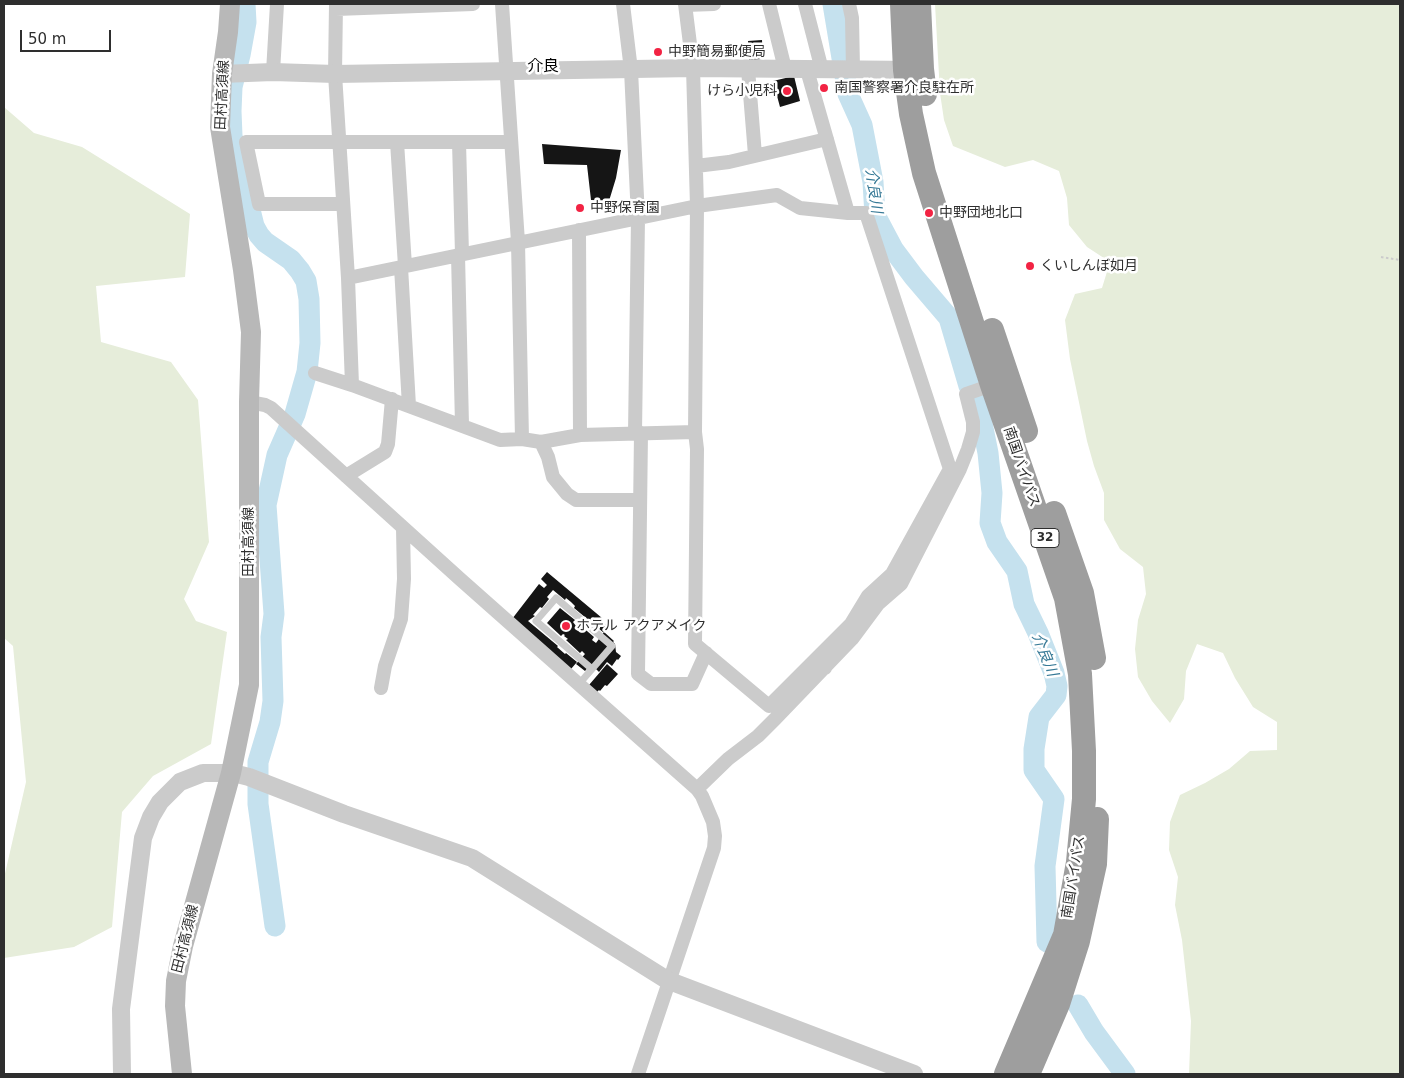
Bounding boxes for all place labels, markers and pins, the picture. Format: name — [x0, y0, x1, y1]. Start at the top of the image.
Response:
place label: 中野簡易郵便局 — [668, 44, 766, 60]
marker: 中野簡易郵便局 — [652, 46, 664, 58]
place label: 南国警察署介良駐在所 — [834, 80, 974, 96]
marker: 南国警察署介良駐在所 — [818, 82, 830, 94]
place label: けら小児科 — [707, 83, 777, 99]
marker: けら小児科 — [781, 85, 793, 97]
place label: 中野保育園 — [590, 200, 660, 216]
marker: 中野保育園 — [574, 202, 586, 214]
place label: 中野団地北口 — [939, 205, 1023, 221]
marker: 中野団地北口 — [923, 207, 935, 219]
place label: くいしんぼ如月 — [1040, 258, 1138, 274]
marker: くいしんぼ如月 — [1024, 260, 1036, 272]
place label: ホテル アクアメイク — [576, 618, 706, 634]
marker: ホテル アクアメイク — [560, 620, 572, 632]

